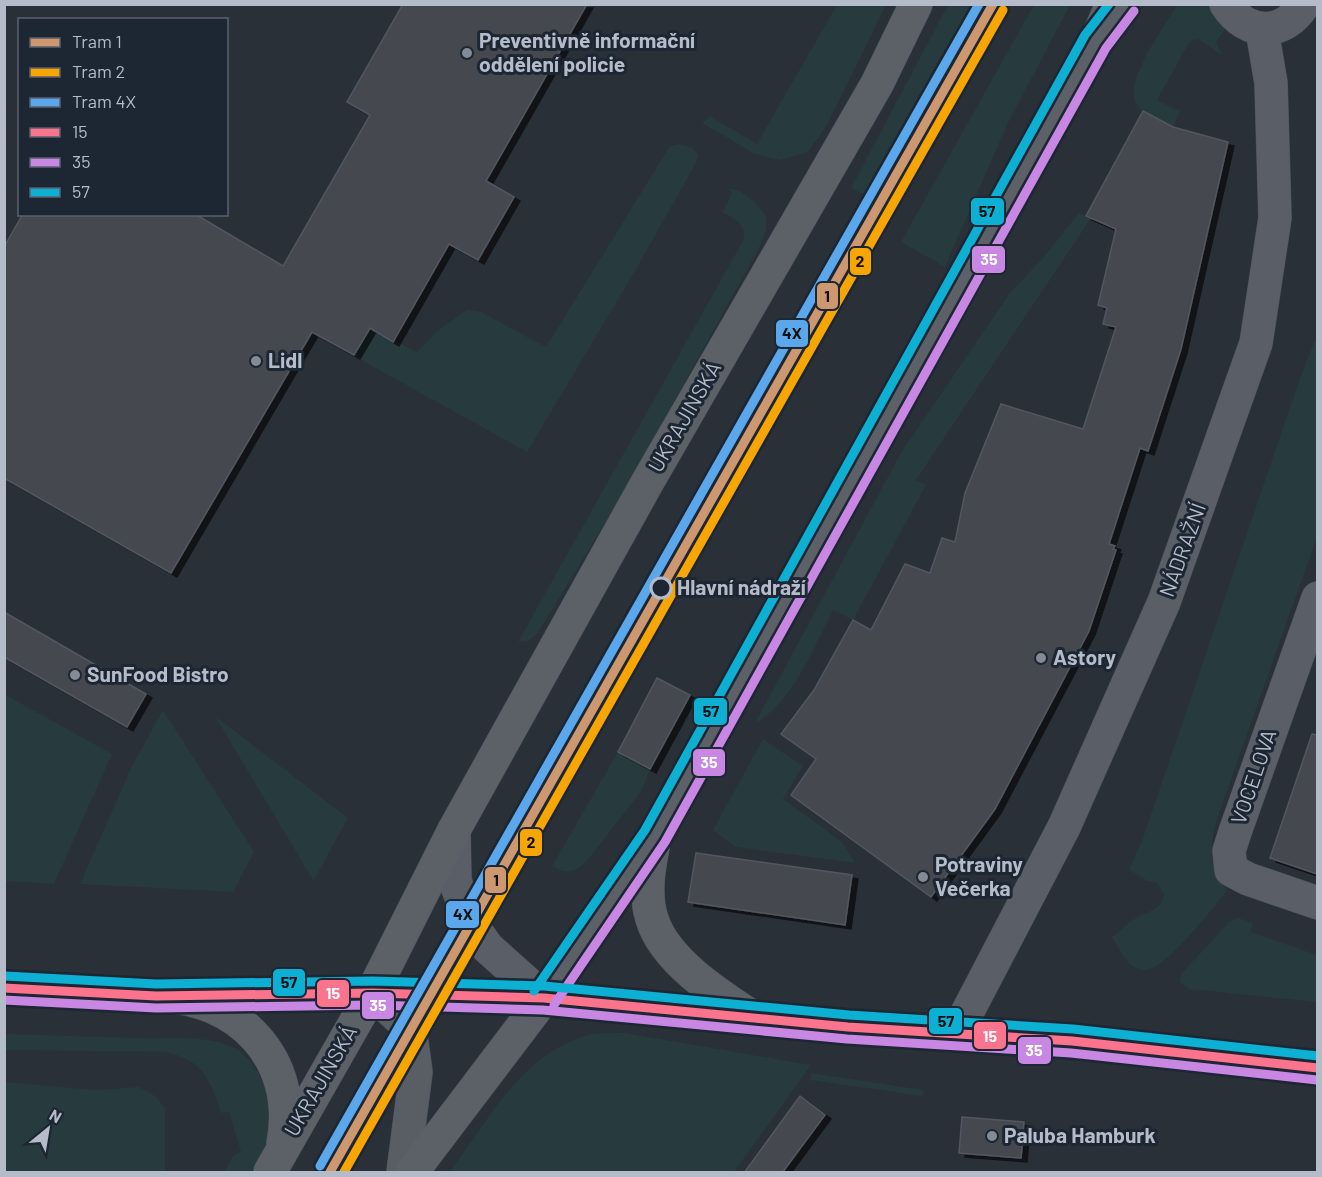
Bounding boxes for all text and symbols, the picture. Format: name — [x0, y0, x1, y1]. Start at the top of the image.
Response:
legend — [18, 18, 228, 216]
place label: Preventivně informační oddělení policie — [479, 27, 695, 76]
text: Tram 1 — [72, 30, 122, 52]
marker: Preventivně informační oddělení policie — [460, 46, 474, 60]
text: Tram 2 — [72, 60, 125, 82]
text: Tram 4X — [72, 90, 136, 112]
text: 15 — [72, 120, 88, 142]
text: 35 — [72, 150, 91, 172]
text: 57 — [72, 180, 90, 202]
line badge: 57 — [970, 197, 1005, 226]
text: 57 — [979, 201, 995, 220]
line badge: 35 — [971, 245, 1006, 274]
line badge: 2 — [849, 247, 872, 276]
text: 35 — [980, 249, 998, 268]
text: 2 — [856, 251, 865, 270]
line badge: 1 — [816, 282, 839, 310]
text: 1 — [824, 286, 830, 305]
line badge: 4X — [775, 319, 809, 348]
text: 4X — [782, 323, 802, 342]
place label: Lidl — [268, 347, 302, 372]
marker: Lidl — [249, 354, 263, 368]
street label: UKRAJINSKÁ — [642, 356, 725, 476]
street label: NÁDRAŽNÍ — [1153, 499, 1210, 600]
place label: Hlavní nádraží — [677, 574, 806, 599]
marker: Hlavní nádraží — [650, 577, 672, 599]
place label: Astory — [1053, 644, 1116, 669]
marker: Astory — [1034, 651, 1048, 665]
place label: SunFood Bistro — [87, 661, 229, 686]
marker: SunFood Bistro — [68, 668, 82, 682]
line badge: 57 — [693, 697, 728, 726]
text: 57 — [703, 701, 719, 720]
street label: VOCELOVA — [1225, 726, 1280, 827]
line badge: 35 — [692, 748, 726, 777]
text: 35 — [700, 752, 718, 771]
line badge: 2 — [519, 828, 543, 857]
text: 2 — [527, 832, 536, 851]
place label: Potraviny Večerka — [935, 851, 1023, 900]
line badge: 1 — [484, 866, 507, 894]
text: 1 — [493, 870, 499, 889]
marker: Potraviny Večerka — [916, 870, 930, 884]
line badge: 4X — [445, 900, 480, 929]
text: 4X — [453, 904, 473, 923]
line badge: 57 — [272, 968, 306, 997]
text: 57 — [281, 972, 297, 991]
line badge: 15 — [316, 979, 350, 1008]
text: 15 — [326, 983, 341, 1002]
line badge: 35 — [361, 991, 395, 1020]
text: 35 — [369, 995, 387, 1014]
line badge: 57 — [928, 1007, 963, 1035]
text: 57 — [938, 1011, 954, 1030]
street label: UKRAJINSKÁ — [278, 1020, 361, 1140]
line badge: 15 — [973, 1021, 1007, 1050]
text: 15 — [983, 1026, 998, 1045]
line badge: 35 — [1017, 1036, 1052, 1065]
text: 35 — [1025, 1040, 1043, 1059]
north arrow — [18, 1099, 78, 1159]
text: N — [46, 1105, 65, 1126]
place label: Paluba Hamburk — [1004, 1122, 1156, 1147]
marker: Paluba Hamburk — [985, 1129, 999, 1143]

